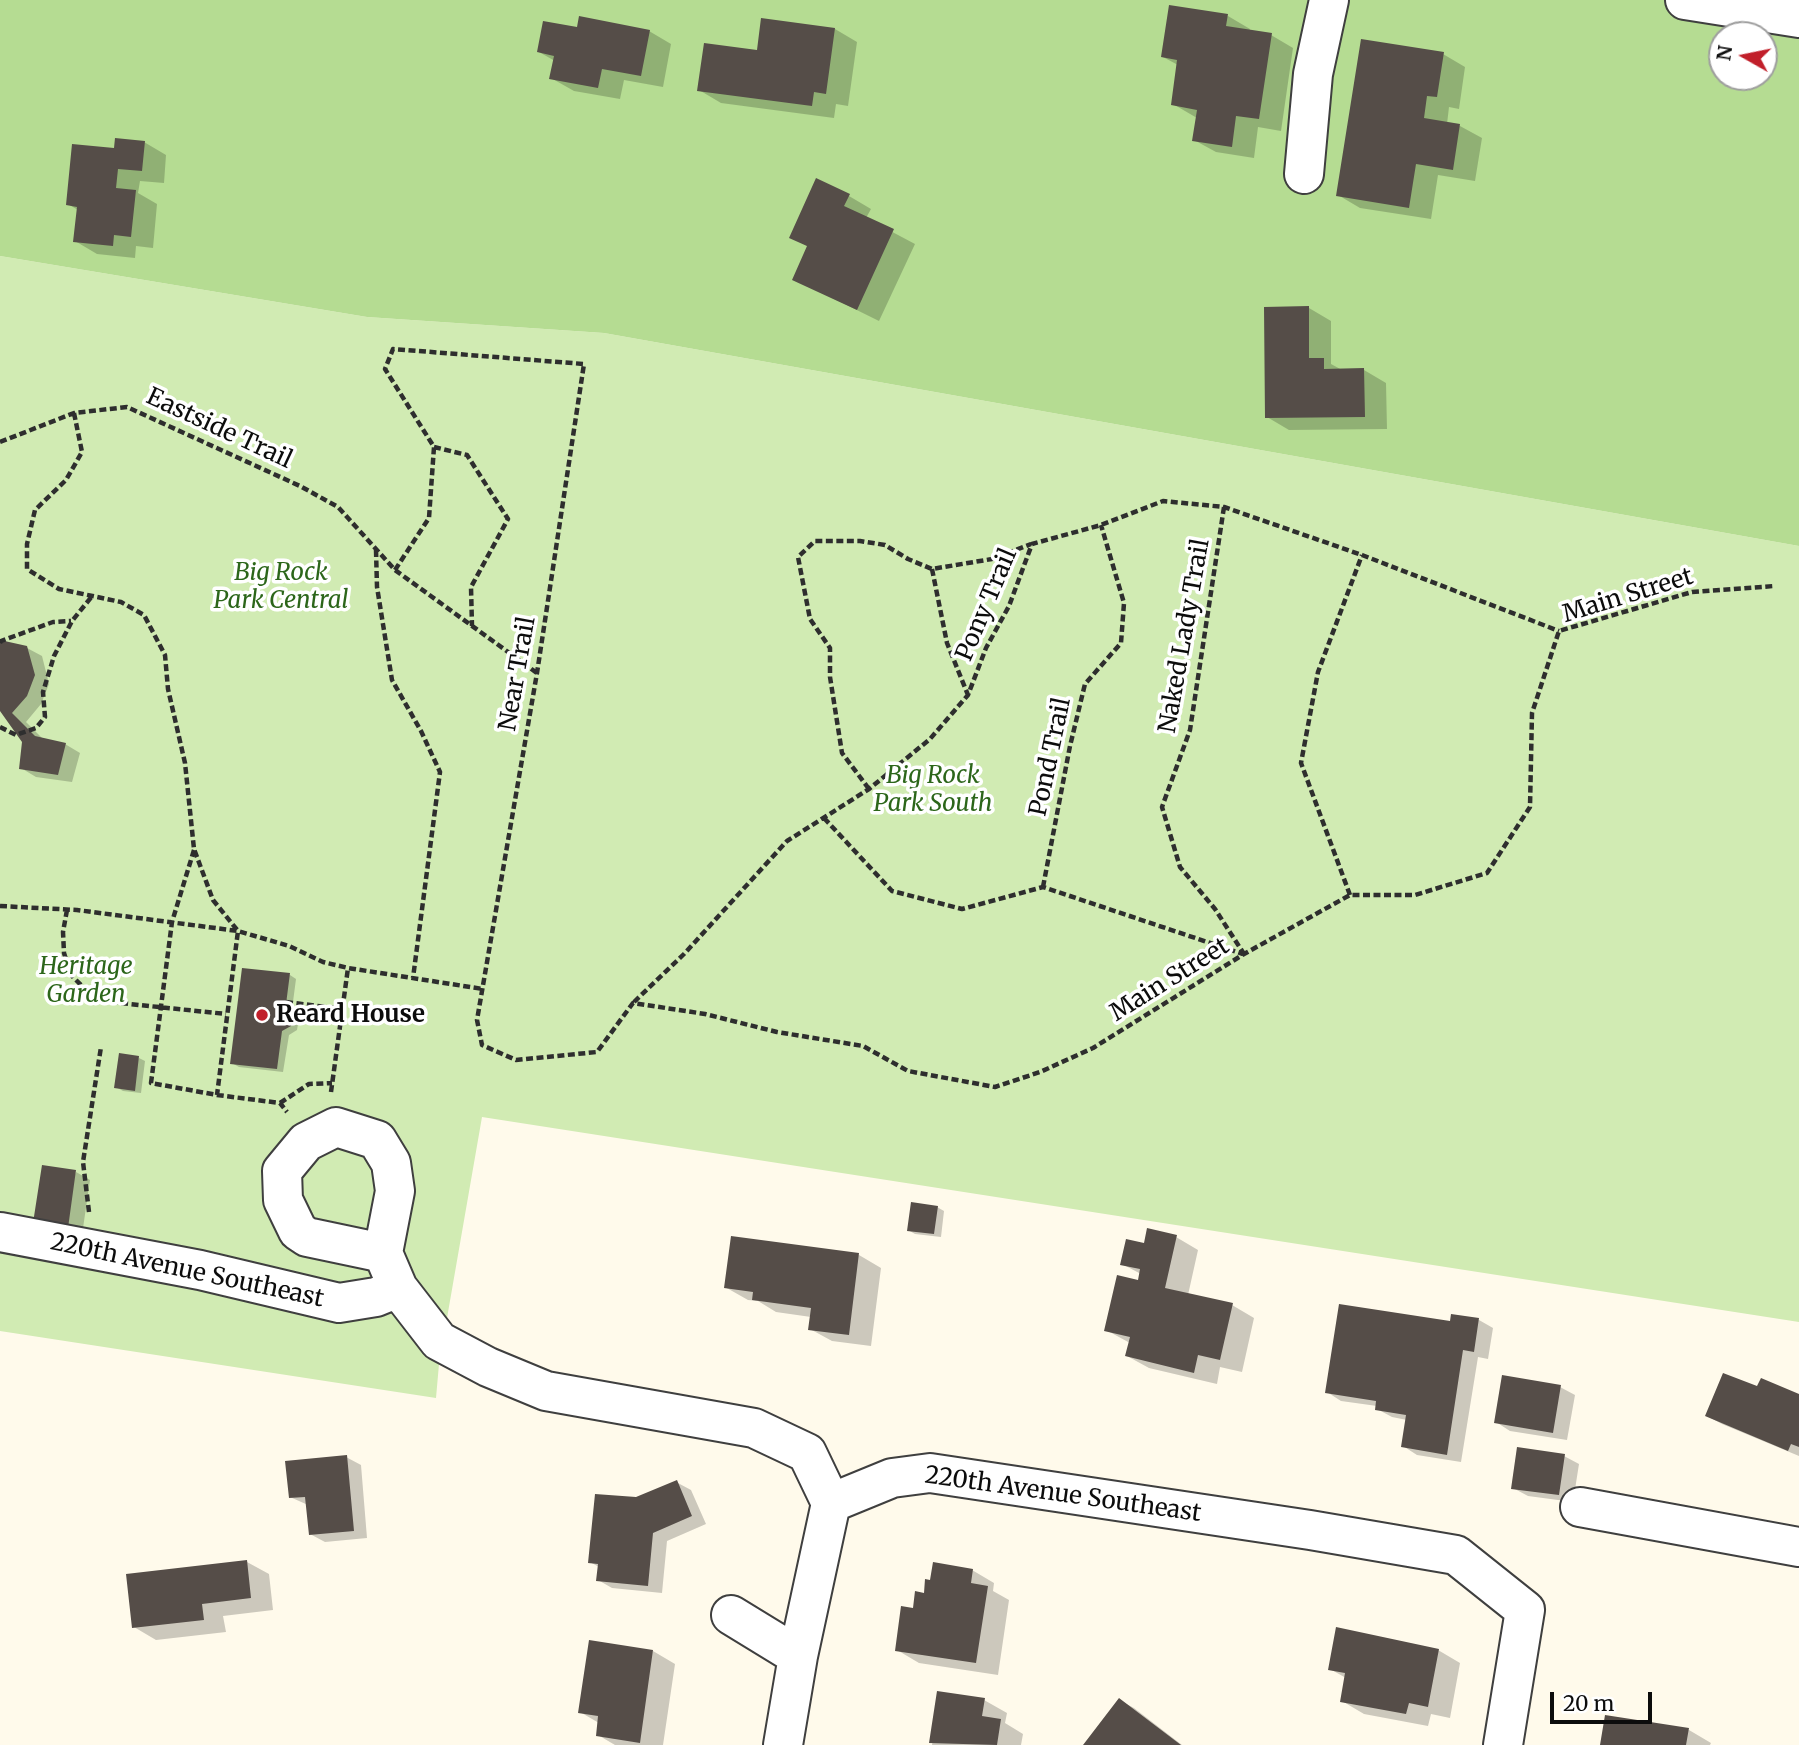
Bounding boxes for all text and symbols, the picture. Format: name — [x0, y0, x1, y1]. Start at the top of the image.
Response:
north arrow — [1708, 21, 1778, 91]
text: N — [1711, 44, 1737, 62]
street label: Eastside Trail — [141, 383, 297, 475]
street label: Naked Lady Trail — [1154, 537, 1216, 735]
street label: Pony Trail — [950, 544, 1024, 666]
park label: Big Rock Park Central — [213, 559, 349, 615]
street label: Main Street — [1559, 563, 1697, 629]
street label: Near Trail — [494, 615, 542, 733]
street label: Pond Trail — [1024, 695, 1078, 819]
park label: Big Rock Park South — [874, 762, 992, 818]
street label: Main Street — [1105, 932, 1235, 1028]
park label: Heritage Garden — [39, 953, 133, 1009]
place label: Reard House — [276, 1001, 425, 1029]
marker: Reard House — [254, 1007, 270, 1023]
street label: 220th Avenue Southeast — [48, 1228, 326, 1314]
street label: 220th Avenue Southeast — [923, 1461, 1203, 1529]
scale bar — [1554, 1678, 1656, 1722]
text: 20 m — [1563, 1690, 1614, 1717]

